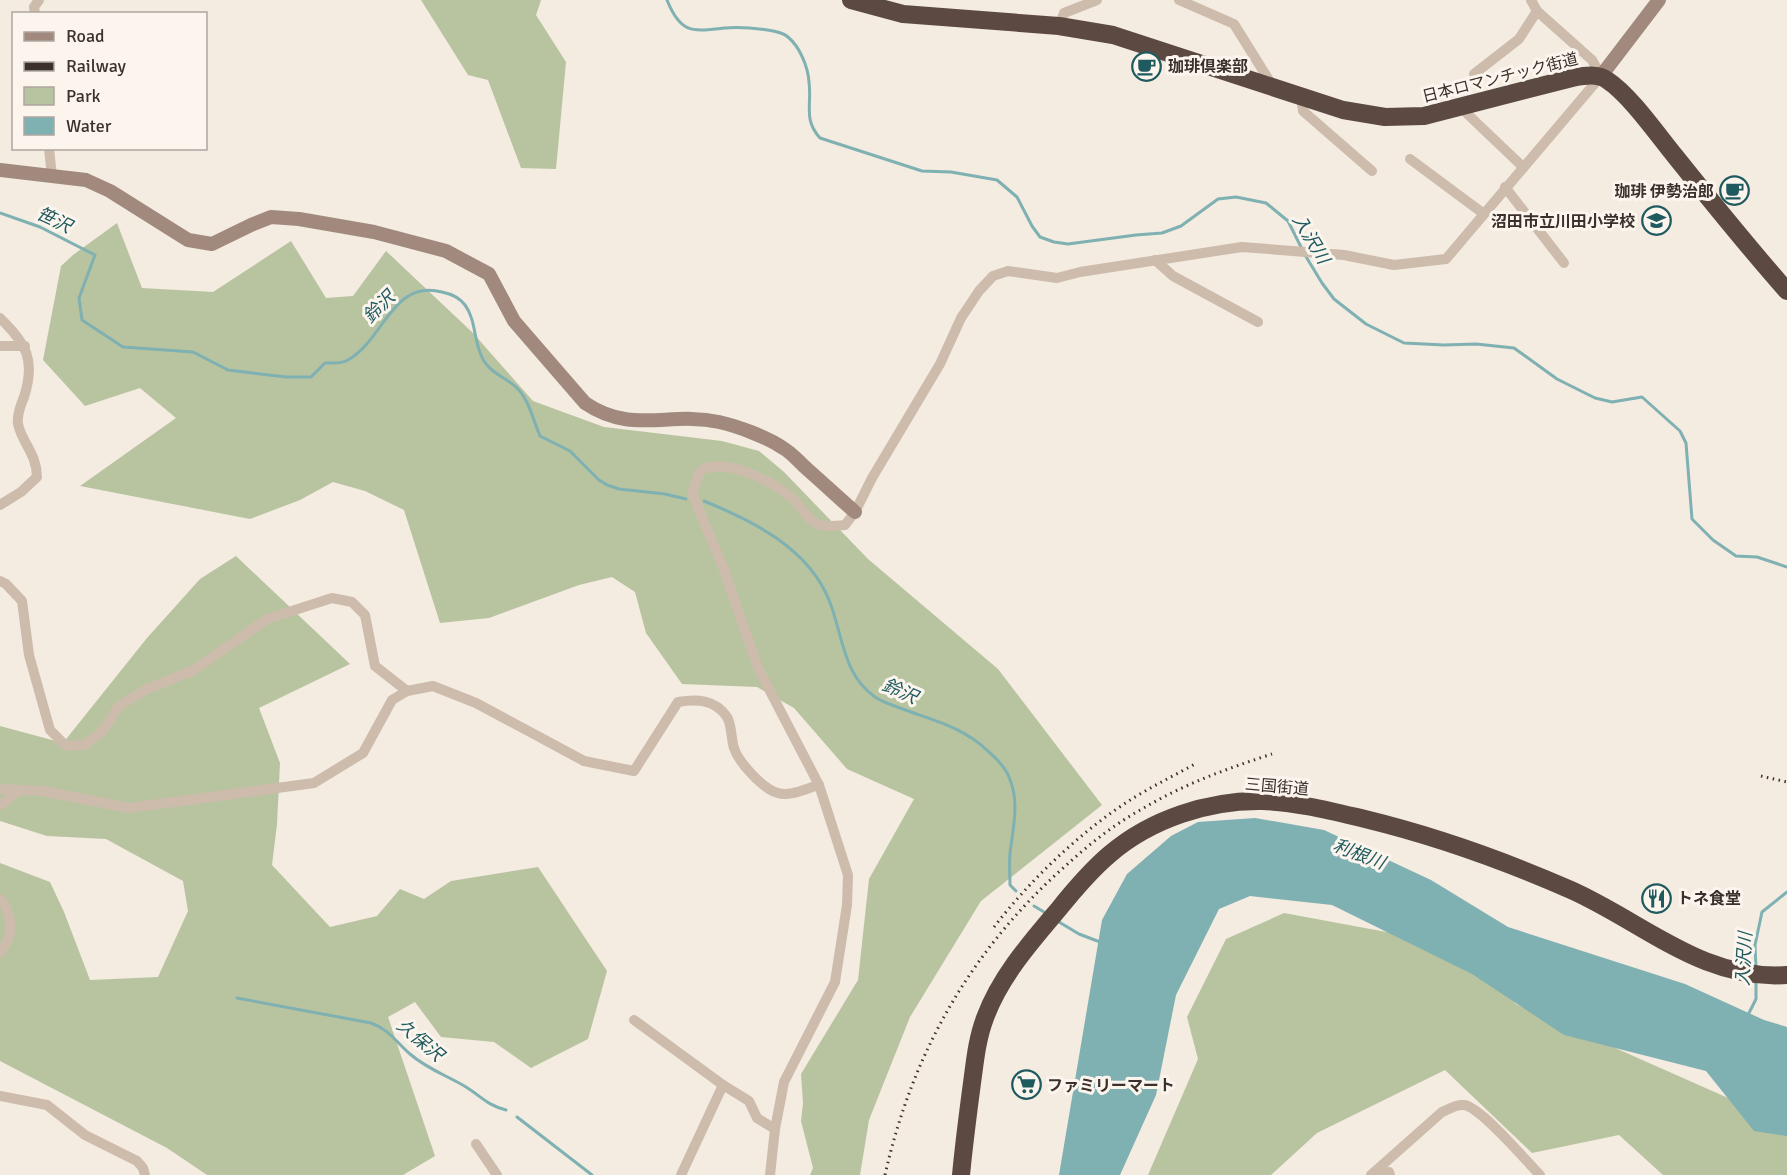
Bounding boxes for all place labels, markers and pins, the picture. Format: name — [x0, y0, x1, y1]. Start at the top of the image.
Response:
cafe icon: 珈琲倶楽部 — [1131, 50, 1163, 82]
place label: 珈琲倶楽部 — [1168, 57, 1248, 77]
cafe icon: 珈琲 伊勢治郎 — [1719, 175, 1751, 207]
place label: 珈琲 伊勢治郎 — [1614, 182, 1714, 202]
school or university icon: 沼田市立川田小学校 — [1640, 205, 1672, 237]
place label: 沼田市立川田小学校 — [1491, 212, 1635, 232]
restaurant icon: トネ食堂 — [1640, 882, 1672, 914]
place label: トネ食堂 — [1677, 889, 1741, 909]
supermarket icon: ファミリーマート — [1010, 1069, 1042, 1101]
place label: ファミリーマート — [1047, 1076, 1175, 1096]

